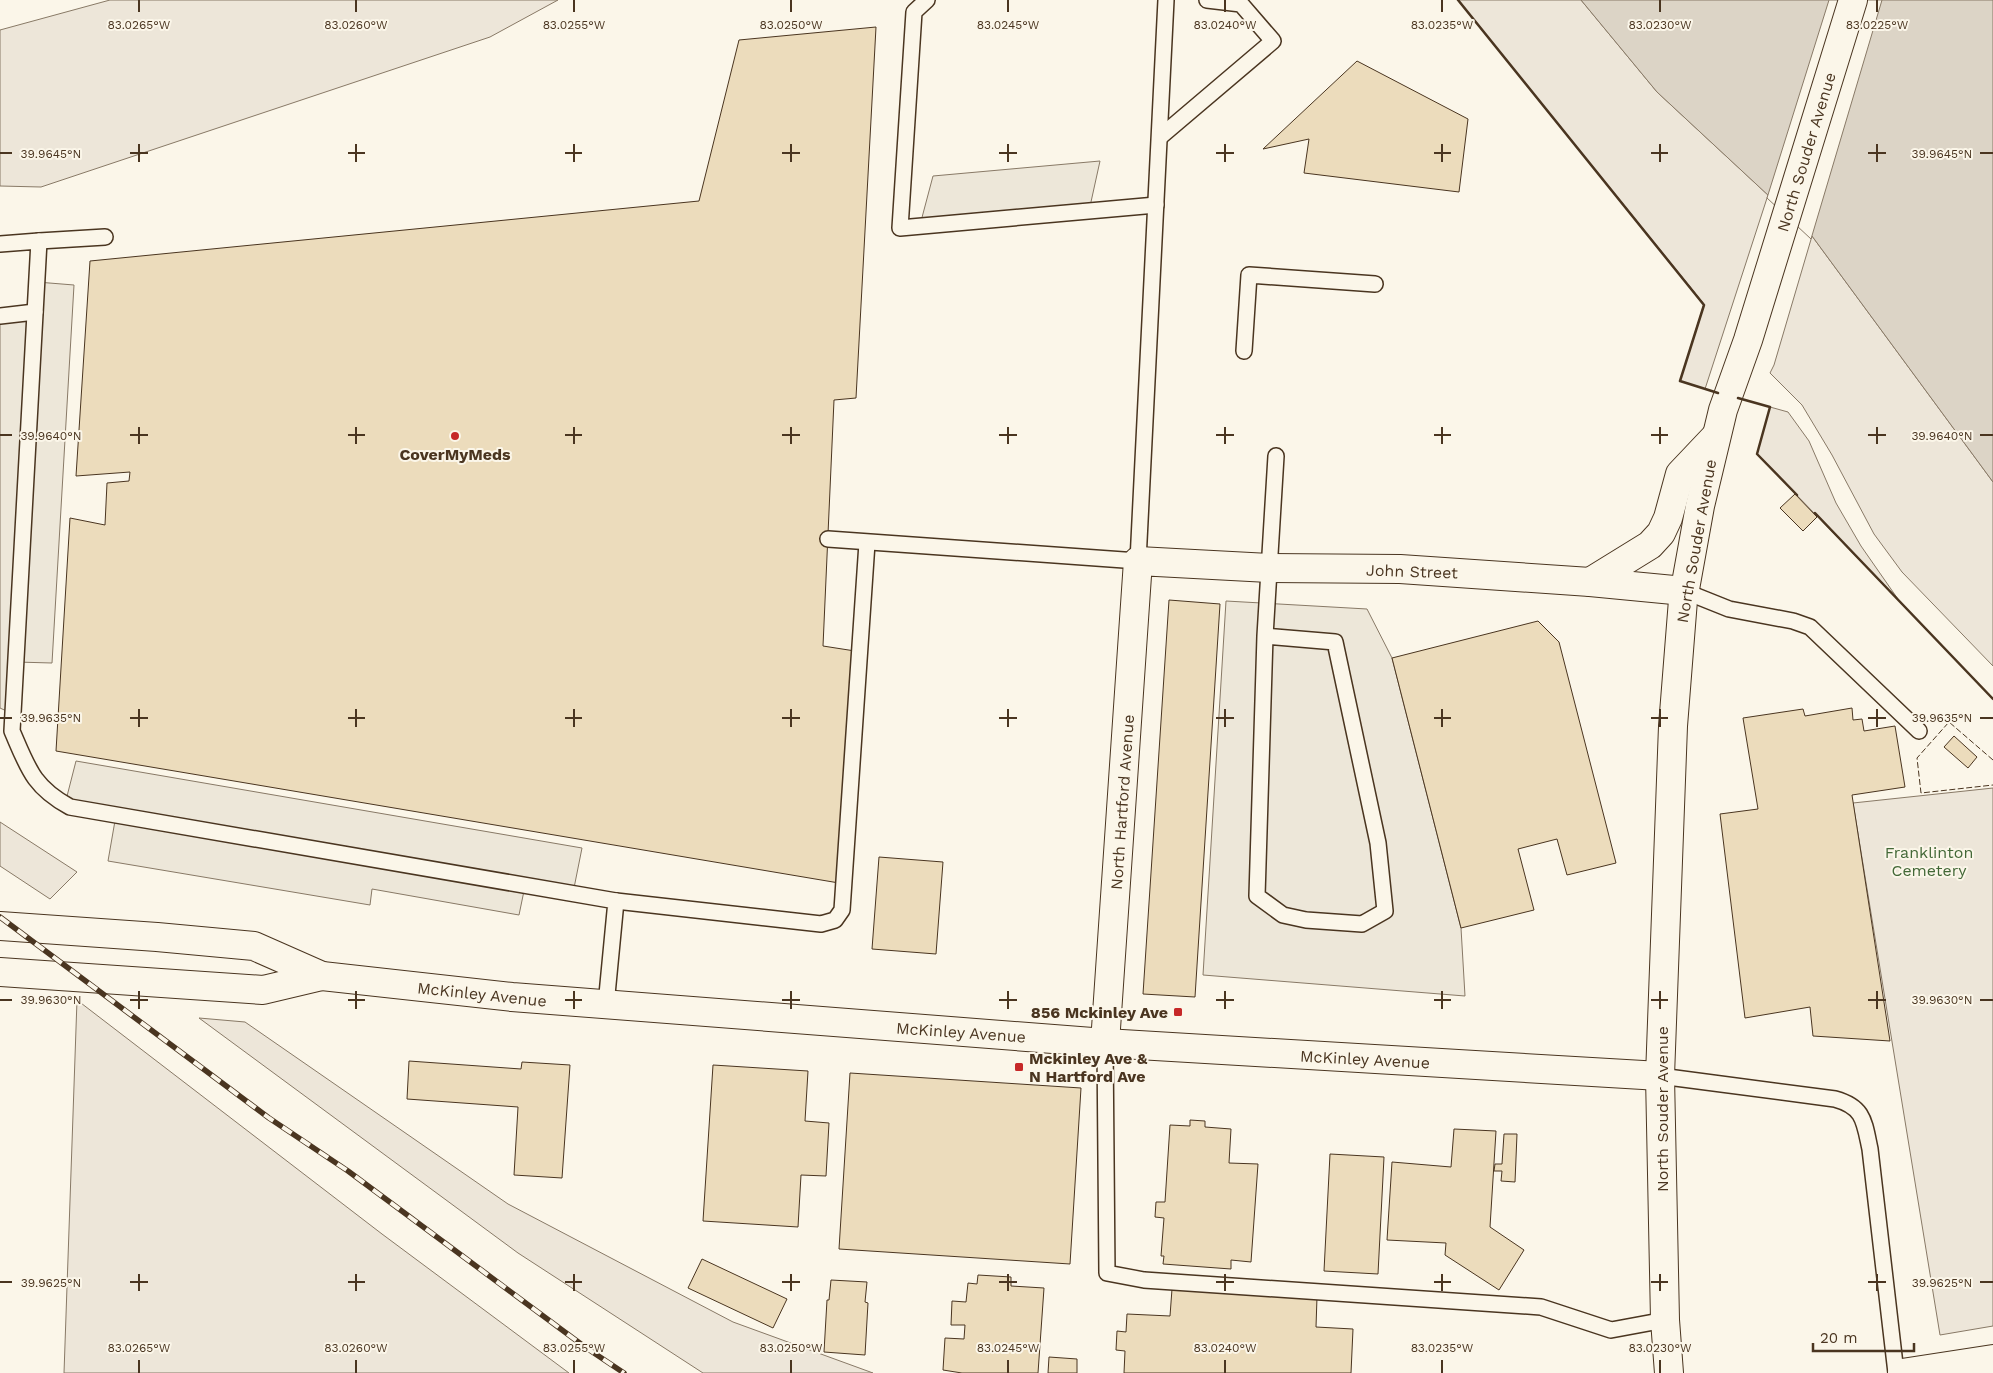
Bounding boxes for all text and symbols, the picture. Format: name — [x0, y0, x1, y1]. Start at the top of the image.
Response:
text: 83.0265°W — [108, 18, 171, 32]
text: 83.0260°W — [324, 18, 388, 32]
text: 83.0255°W — [543, 18, 606, 32]
text: 83.0250°W — [759, 18, 823, 32]
text: 83.0245°W — [977, 18, 1040, 32]
text: 83.0240°W — [1193, 18, 1257, 32]
text: 83.0235°W — [1411, 18, 1474, 32]
text: 83.0230°W — [1628, 18, 1692, 32]
text: 83.0225°W — [1846, 18, 1909, 32]
street label: North Souder Avenue — [1773, 70, 1840, 234]
text: 39.9645°N — [21, 147, 81, 161]
text: 39.9645°N — [1912, 147, 1972, 161]
text: 39.9640°N — [20, 429, 82, 443]
text: 39.9640°N — [1911, 429, 1973, 443]
marker: CoverMyMeds — [449, 430, 461, 442]
place label: CoverMyMeds — [399, 445, 511, 464]
street label: North Souder Avenue — [1673, 458, 1720, 624]
street label: John Street — [1366, 560, 1459, 583]
text: 39.9635°N — [21, 711, 81, 725]
text: 39.9635°N — [1912, 711, 1972, 725]
street label: North Hartford Avenue — [1107, 714, 1138, 890]
park label: Franklinton Cemetery — [1885, 843, 1973, 880]
street label: McKinley Avenue — [416, 978, 548, 1011]
text: 39.9630°N — [21, 993, 81, 1007]
text: 39.9630°N — [1912, 993, 1972, 1007]
place label: 856 Mckinley Ave — [1031, 1003, 1168, 1022]
marker: 856 Mckinley Ave — [1172, 1006, 1184, 1018]
street label: McKinley Avenue — [895, 1018, 1027, 1047]
street label: North Souder Avenue — [1653, 1026, 1672, 1192]
street label: McKinley Avenue — [1299, 1047, 1430, 1072]
place label: Mckinley Ave & N Hartford Ave — [1029, 1049, 1148, 1086]
marker: Mckinley Ave & N Hartford Ave — [1013, 1061, 1025, 1073]
text: 39.9625°N — [21, 1276, 81, 1290]
text: 39.9625°N — [1912, 1276, 1972, 1290]
scale bar — [1813, 1320, 1914, 1352]
text: 20 m — [1820, 1329, 1858, 1347]
text: 83.0265°W — [108, 1341, 171, 1355]
text: 83.0260°W — [324, 1341, 388, 1355]
text: 83.0255°W — [543, 1341, 606, 1355]
text: 83.0250°W — [759, 1341, 823, 1355]
text: 83.0245°W — [977, 1341, 1040, 1355]
text: 83.0240°W — [1193, 1341, 1257, 1355]
text: 83.0235°W — [1411, 1341, 1474, 1355]
text: 83.0230°W — [1628, 1341, 1692, 1355]

